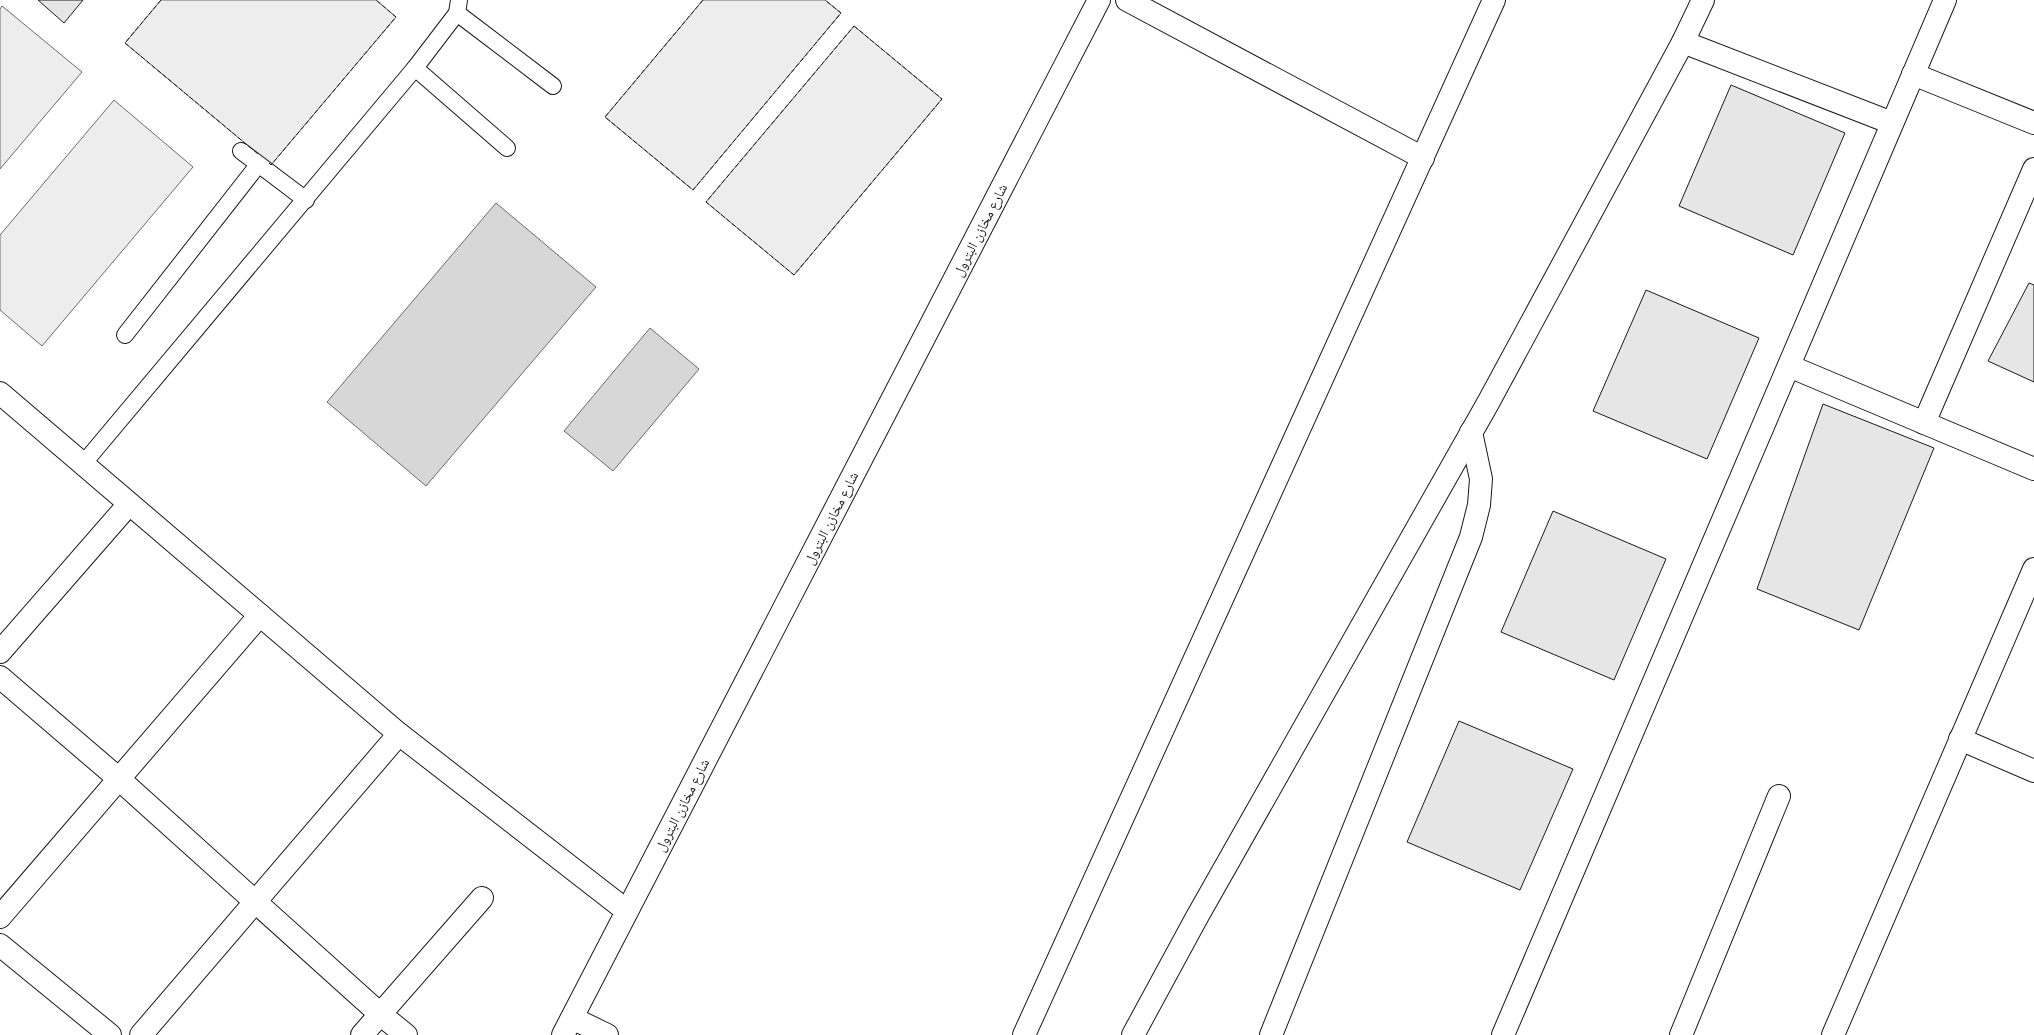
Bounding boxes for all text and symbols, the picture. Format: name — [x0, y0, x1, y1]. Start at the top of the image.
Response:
street label: شارع مخازن البترول — [949, 181, 1012, 280]
street label: شارع مخازن البترول — [800, 469, 863, 568]
street label: شارع مخازن البترول — [651, 756, 714, 855]

